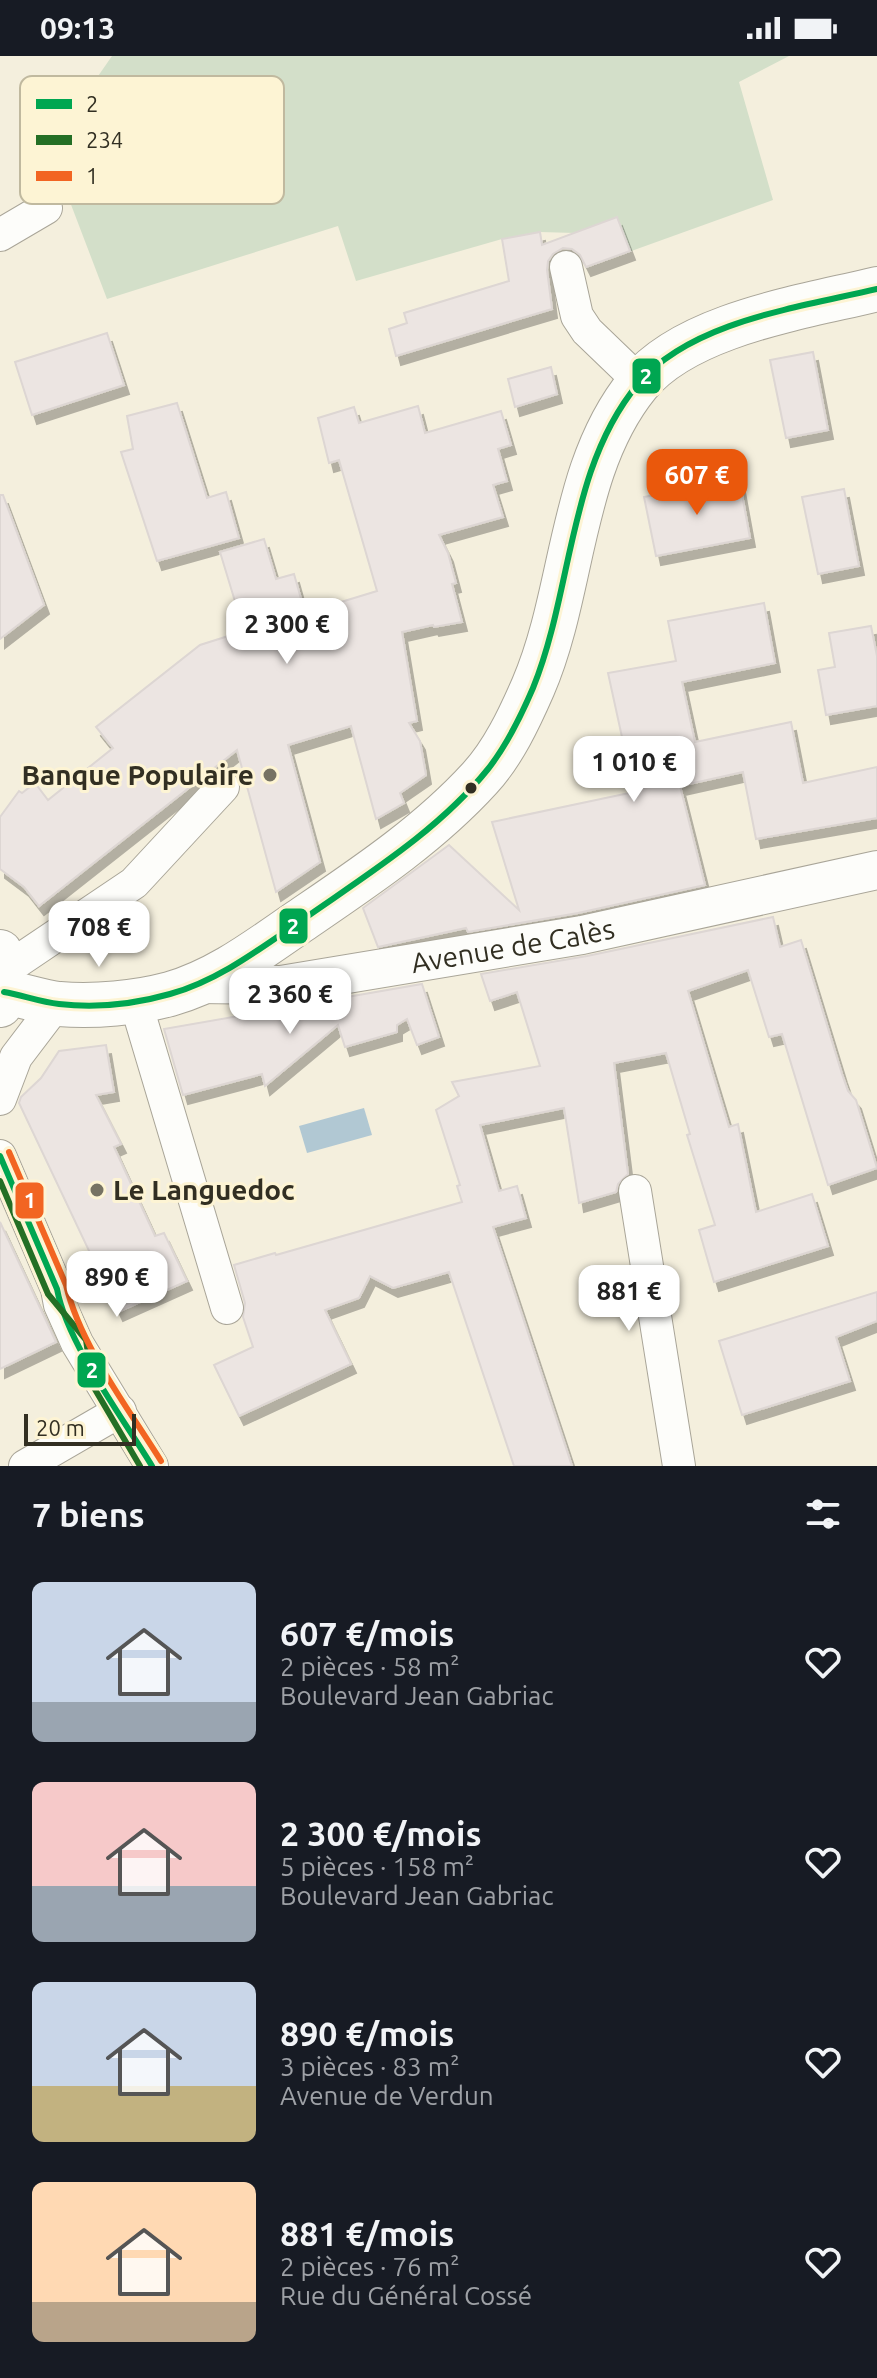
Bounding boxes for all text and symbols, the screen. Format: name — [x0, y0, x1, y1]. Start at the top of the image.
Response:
text: 09:13 — [40, 11, 115, 45]
legend — [20, 76, 284, 204]
text: 2 — [86, 91, 98, 116]
text: 234 — [86, 127, 123, 152]
text: 1 — [86, 163, 98, 188]
line badge: 2 — [631, 357, 662, 395]
text: 2 — [640, 363, 652, 388]
pin: 607 € — [641, 449, 753, 517]
text: 607 € — [665, 460, 729, 489]
pin: 2 300 € — [213, 598, 361, 666]
text: 2 300 € — [244, 609, 330, 638]
pin: 1 010 € — [560, 736, 708, 804]
text: 1 010 € — [591, 747, 677, 776]
place label: Banque Populaire — [21, 759, 254, 790]
marker: Banque Populaire — [261, 766, 279, 784]
unlabelled marker — [463, 780, 479, 796]
pin: 708 € — [43, 901, 155, 969]
line badge: 2 — [278, 907, 309, 945]
text: 708 € — [67, 912, 131, 941]
street label: Avenue de Calès — [409, 912, 617, 978]
text: 2 — [287, 913, 299, 938]
pin: 2 360 € — [216, 968, 364, 1036]
text: 2 360 € — [247, 979, 333, 1008]
place label: Le Languedoc — [113, 1174, 295, 1205]
line badge: 1 — [14, 1181, 45, 1220]
marker: Le Languedoc — [88, 1181, 106, 1199]
text: 1 — [24, 1187, 36, 1212]
pin: 890 € — [61, 1251, 173, 1319]
text: 890 € — [85, 1262, 149, 1291]
pin: 881 € — [573, 1265, 685, 1333]
text: 881 € — [597, 1276, 661, 1305]
line badge: 2 — [76, 1351, 107, 1389]
text: 2 — [86, 1357, 98, 1382]
scale bar — [24, 1410, 136, 1446]
text: 20 m — [36, 1415, 85, 1440]
icon: filters — [801, 1492, 845, 1536]
text: 7 biens — [32, 1495, 145, 1533]
icon: home — [96, 1614, 192, 1710]
text: 607 €/mois — [280, 1614, 454, 1652]
icon: heart — [801, 1640, 845, 1684]
text: 2 pièces · 58 m² — [280, 1652, 460, 1681]
text: Boulevard Jean Gabriac — [280, 1681, 554, 1710]
icon: home — [96, 1814, 192, 1910]
text: 2 300 €/mois — [280, 1814, 482, 1852]
icon: heart — [801, 1840, 845, 1884]
text: 5 pièces · 158 m² — [280, 1852, 474, 1881]
text: Boulevard Jean Gabriac — [280, 1881, 554, 1910]
icon: home — [96, 2014, 192, 2110]
text: 890 €/mois — [280, 2014, 454, 2052]
icon: heart — [801, 2040, 845, 2084]
text: 3 pièces · 83 m² — [280, 2052, 460, 2081]
text: Avenue de Verdun — [280, 2081, 494, 2110]
icon: home — [96, 2214, 192, 2310]
text: 881 €/mois — [280, 2214, 454, 2252]
icon: heart — [801, 2240, 845, 2284]
text: 2 pièces · 76 m² — [280, 2252, 460, 2281]
text: Rue du Général Cossé — [280, 2281, 532, 2310]

